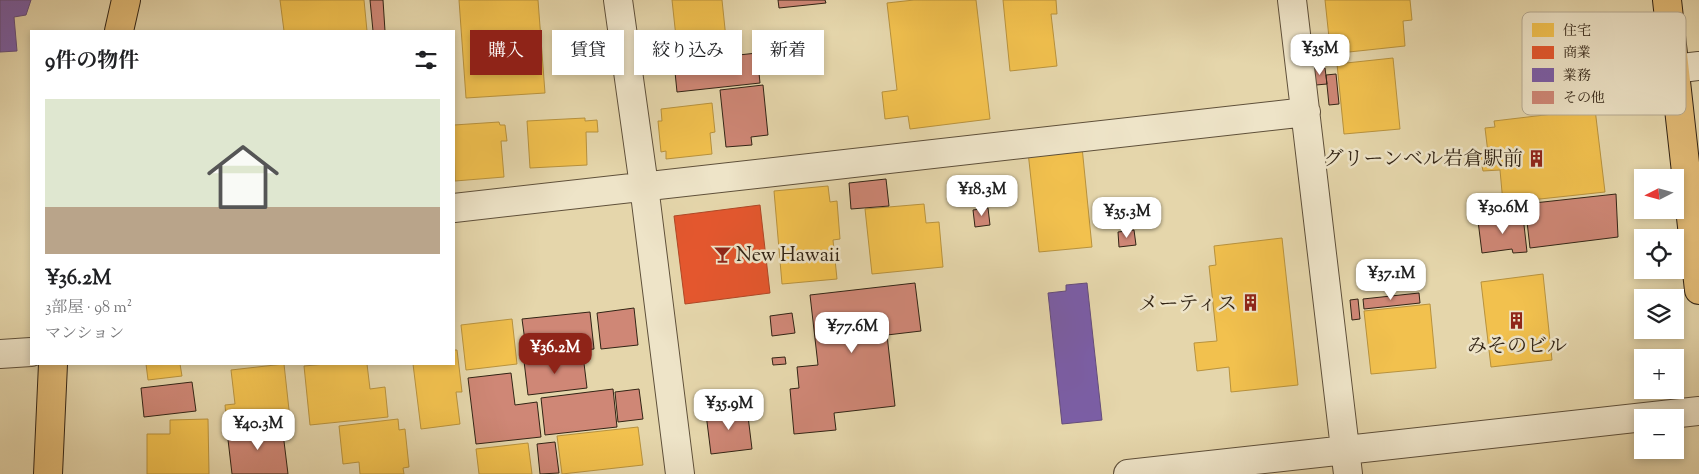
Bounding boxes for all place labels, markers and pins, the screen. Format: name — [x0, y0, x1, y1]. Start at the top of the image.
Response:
pin: ¥35M — [1290, 34, 1350, 76]
place label: グリーンベル岩倉駅前 — [1323, 146, 1523, 175]
building icon: グリーンベル岩倉駅前 — [1527, 148, 1547, 168]
pin: ¥18.3M — [941, 174, 1023, 217]
pin: ¥30.6M — [1462, 192, 1544, 235]
pin: ¥35.3M — [1086, 196, 1168, 239]
place label: New Hawaii — [736, 242, 841, 271]
bar icon: New Hawaii — [712, 244, 732, 264]
pin: ¥37.1M — [1350, 258, 1432, 301]
place label: メーティス — [1139, 291, 1237, 320]
building icon: メーティス — [1241, 293, 1261, 313]
building icon: みそのビル — [1507, 311, 1527, 331]
pin: ¥77.6M — [811, 312, 893, 354]
pin: ¥36.2M — [514, 332, 596, 375]
place label: みそのビル — [1467, 333, 1567, 362]
pin: ¥35.9M — [688, 388, 770, 431]
pin: ¥40.3M — [217, 408, 299, 451]

